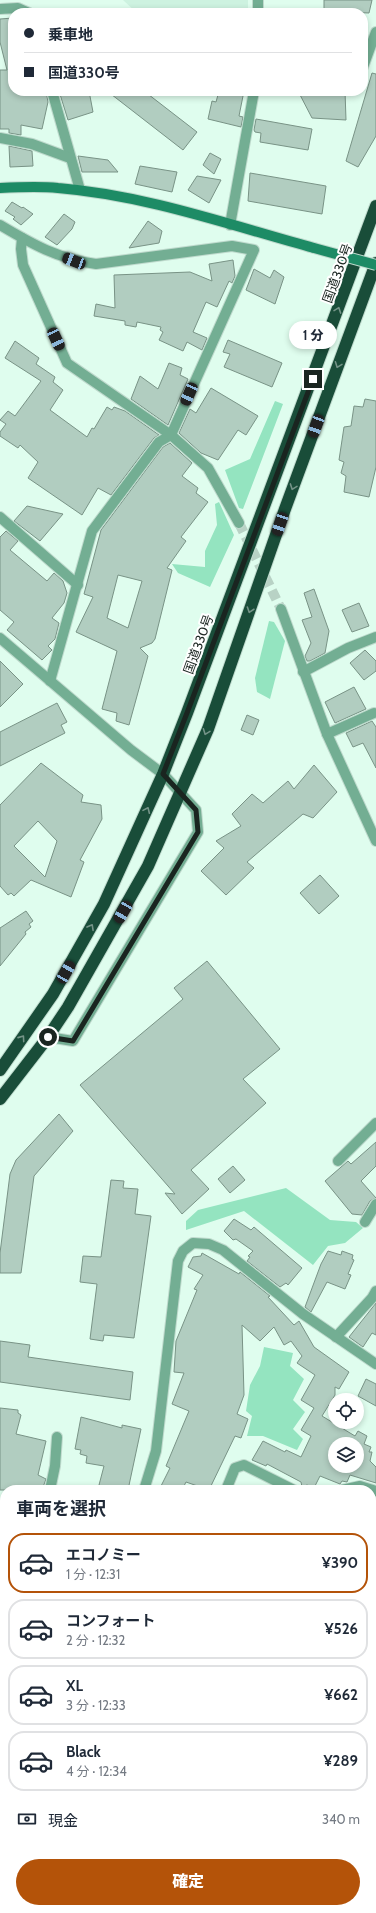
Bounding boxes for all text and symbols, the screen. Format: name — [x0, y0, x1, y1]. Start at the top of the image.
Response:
text: 乗車地 — [48, 26, 93, 44]
text: 国道330号 — [48, 64, 120, 82]
street label: 国道330号 — [319, 241, 355, 305]
car — [61, 251, 87, 271]
one-way arrow — [334, 306, 342, 313]
callout: 1 分 — [289, 321, 337, 349]
car — [45, 326, 67, 352]
text: 1 分 — [303, 327, 323, 343]
one-way arrow — [334, 361, 342, 368]
route end — [304, 370, 322, 388]
car — [179, 381, 199, 407]
car — [306, 413, 326, 439]
one-way arrow — [290, 484, 298, 491]
car — [270, 511, 290, 537]
one-way arrow — [246, 606, 254, 613]
street label: 国道330号 — [180, 612, 216, 676]
one-way arrow — [203, 729, 211, 736]
one-way arrow — [142, 807, 150, 814]
car — [112, 899, 134, 925]
one-way arrow — [86, 924, 93, 932]
car — [55, 959, 77, 985]
route start — [39, 1028, 57, 1046]
one-way arrow — [17, 1035, 24, 1042]
map controls — [328, 1393, 364, 1473]
button: locate — [328, 1393, 364, 1429]
button: layers — [328, 1437, 364, 1473]
text: 車両を選択 — [16, 1498, 106, 1520]
icon: car — [18, 1545, 54, 1581]
text: エコノミー — [66, 1546, 141, 1564]
text: ¥390 — [322, 1554, 358, 1572]
text: 1 分 · 12:31 — [66, 1566, 120, 1582]
icon: car — [18, 1611, 54, 1647]
text: コンフォート — [66, 1612, 156, 1630]
text: ¥526 — [325, 1620, 358, 1638]
text: 2 分 · 12:32 — [66, 1632, 125, 1648]
icon: car — [18, 1677, 54, 1713]
text: XL — [66, 1677, 83, 1695]
text: ¥662 — [324, 1686, 358, 1704]
text: 3 分 · 12:33 — [66, 1697, 126, 1713]
icon: car — [18, 1743, 54, 1779]
text: Black — [66, 1743, 101, 1761]
text: ¥289 — [324, 1752, 358, 1770]
text: 4 分 · 12:34 — [66, 1763, 127, 1779]
icon: cash — [16, 1808, 38, 1830]
text: 340 m — [322, 1811, 360, 1827]
text: 現金 — [48, 1812, 78, 1830]
button: 確定 — [16, 1859, 360, 1905]

